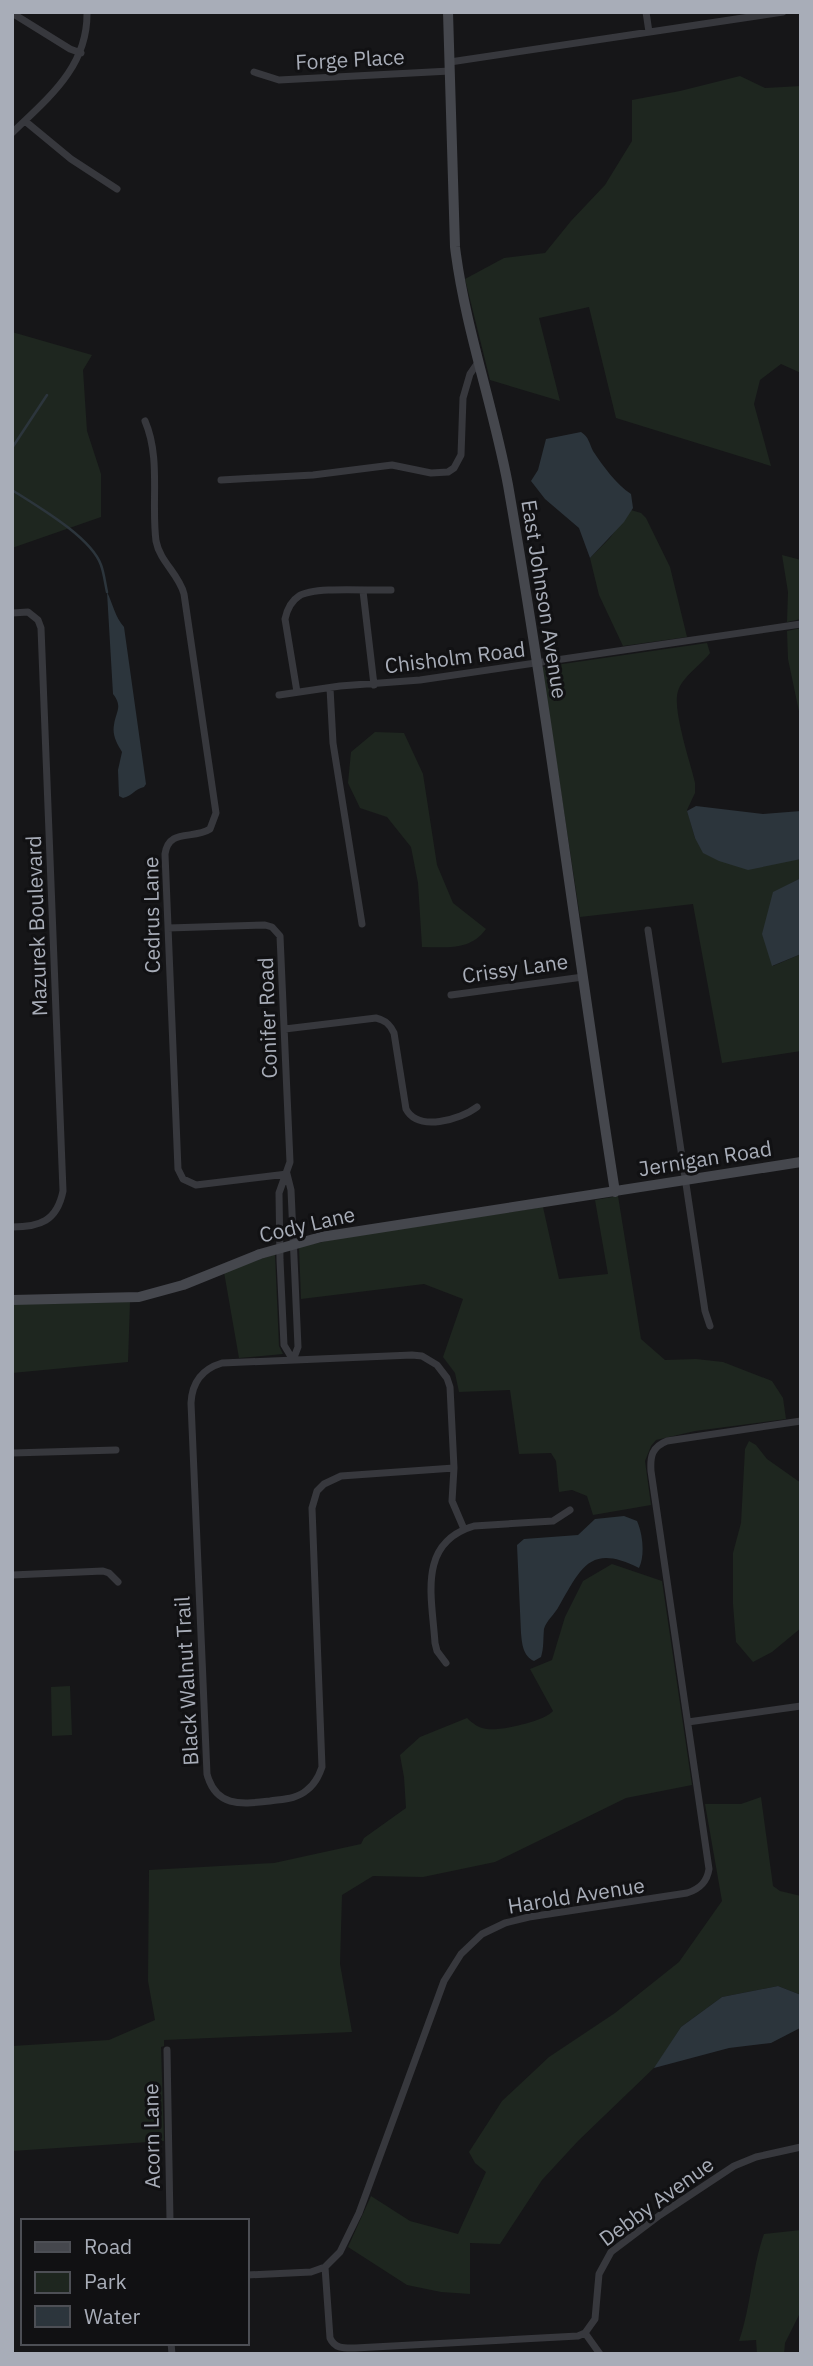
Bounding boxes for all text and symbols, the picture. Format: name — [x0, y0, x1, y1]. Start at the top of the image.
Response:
street label: Forge Place — [295, 42, 405, 76]
street label: East Johnson Avenue — [515, 497, 575, 701]
street label: Chisholm Road — [383, 634, 527, 680]
street label: Mazurek Boulevard — [19, 835, 53, 1017]
street label: Cedrus Lane — [136, 856, 166, 974]
street label: Crissy Lane — [460, 947, 570, 989]
street label: Conifer Road — [251, 957, 283, 1079]
street label: Jernigan Road — [636, 1134, 774, 1182]
street label: Cody Lane — [256, 1199, 358, 1249]
street label: Black Walnut Trail — [168, 1595, 204, 1766]
street label: Harold Avenue — [505, 1870, 647, 1920]
street label: Acorn Lane — [136, 2083, 166, 2189]
street label: Debby Avenue — [593, 2150, 719, 2252]
legend — [21, 2219, 248, 2345]
text: Road — [84, 2232, 132, 2260]
text: Park — [84, 2267, 127, 2295]
text: Water — [84, 2302, 141, 2330]

